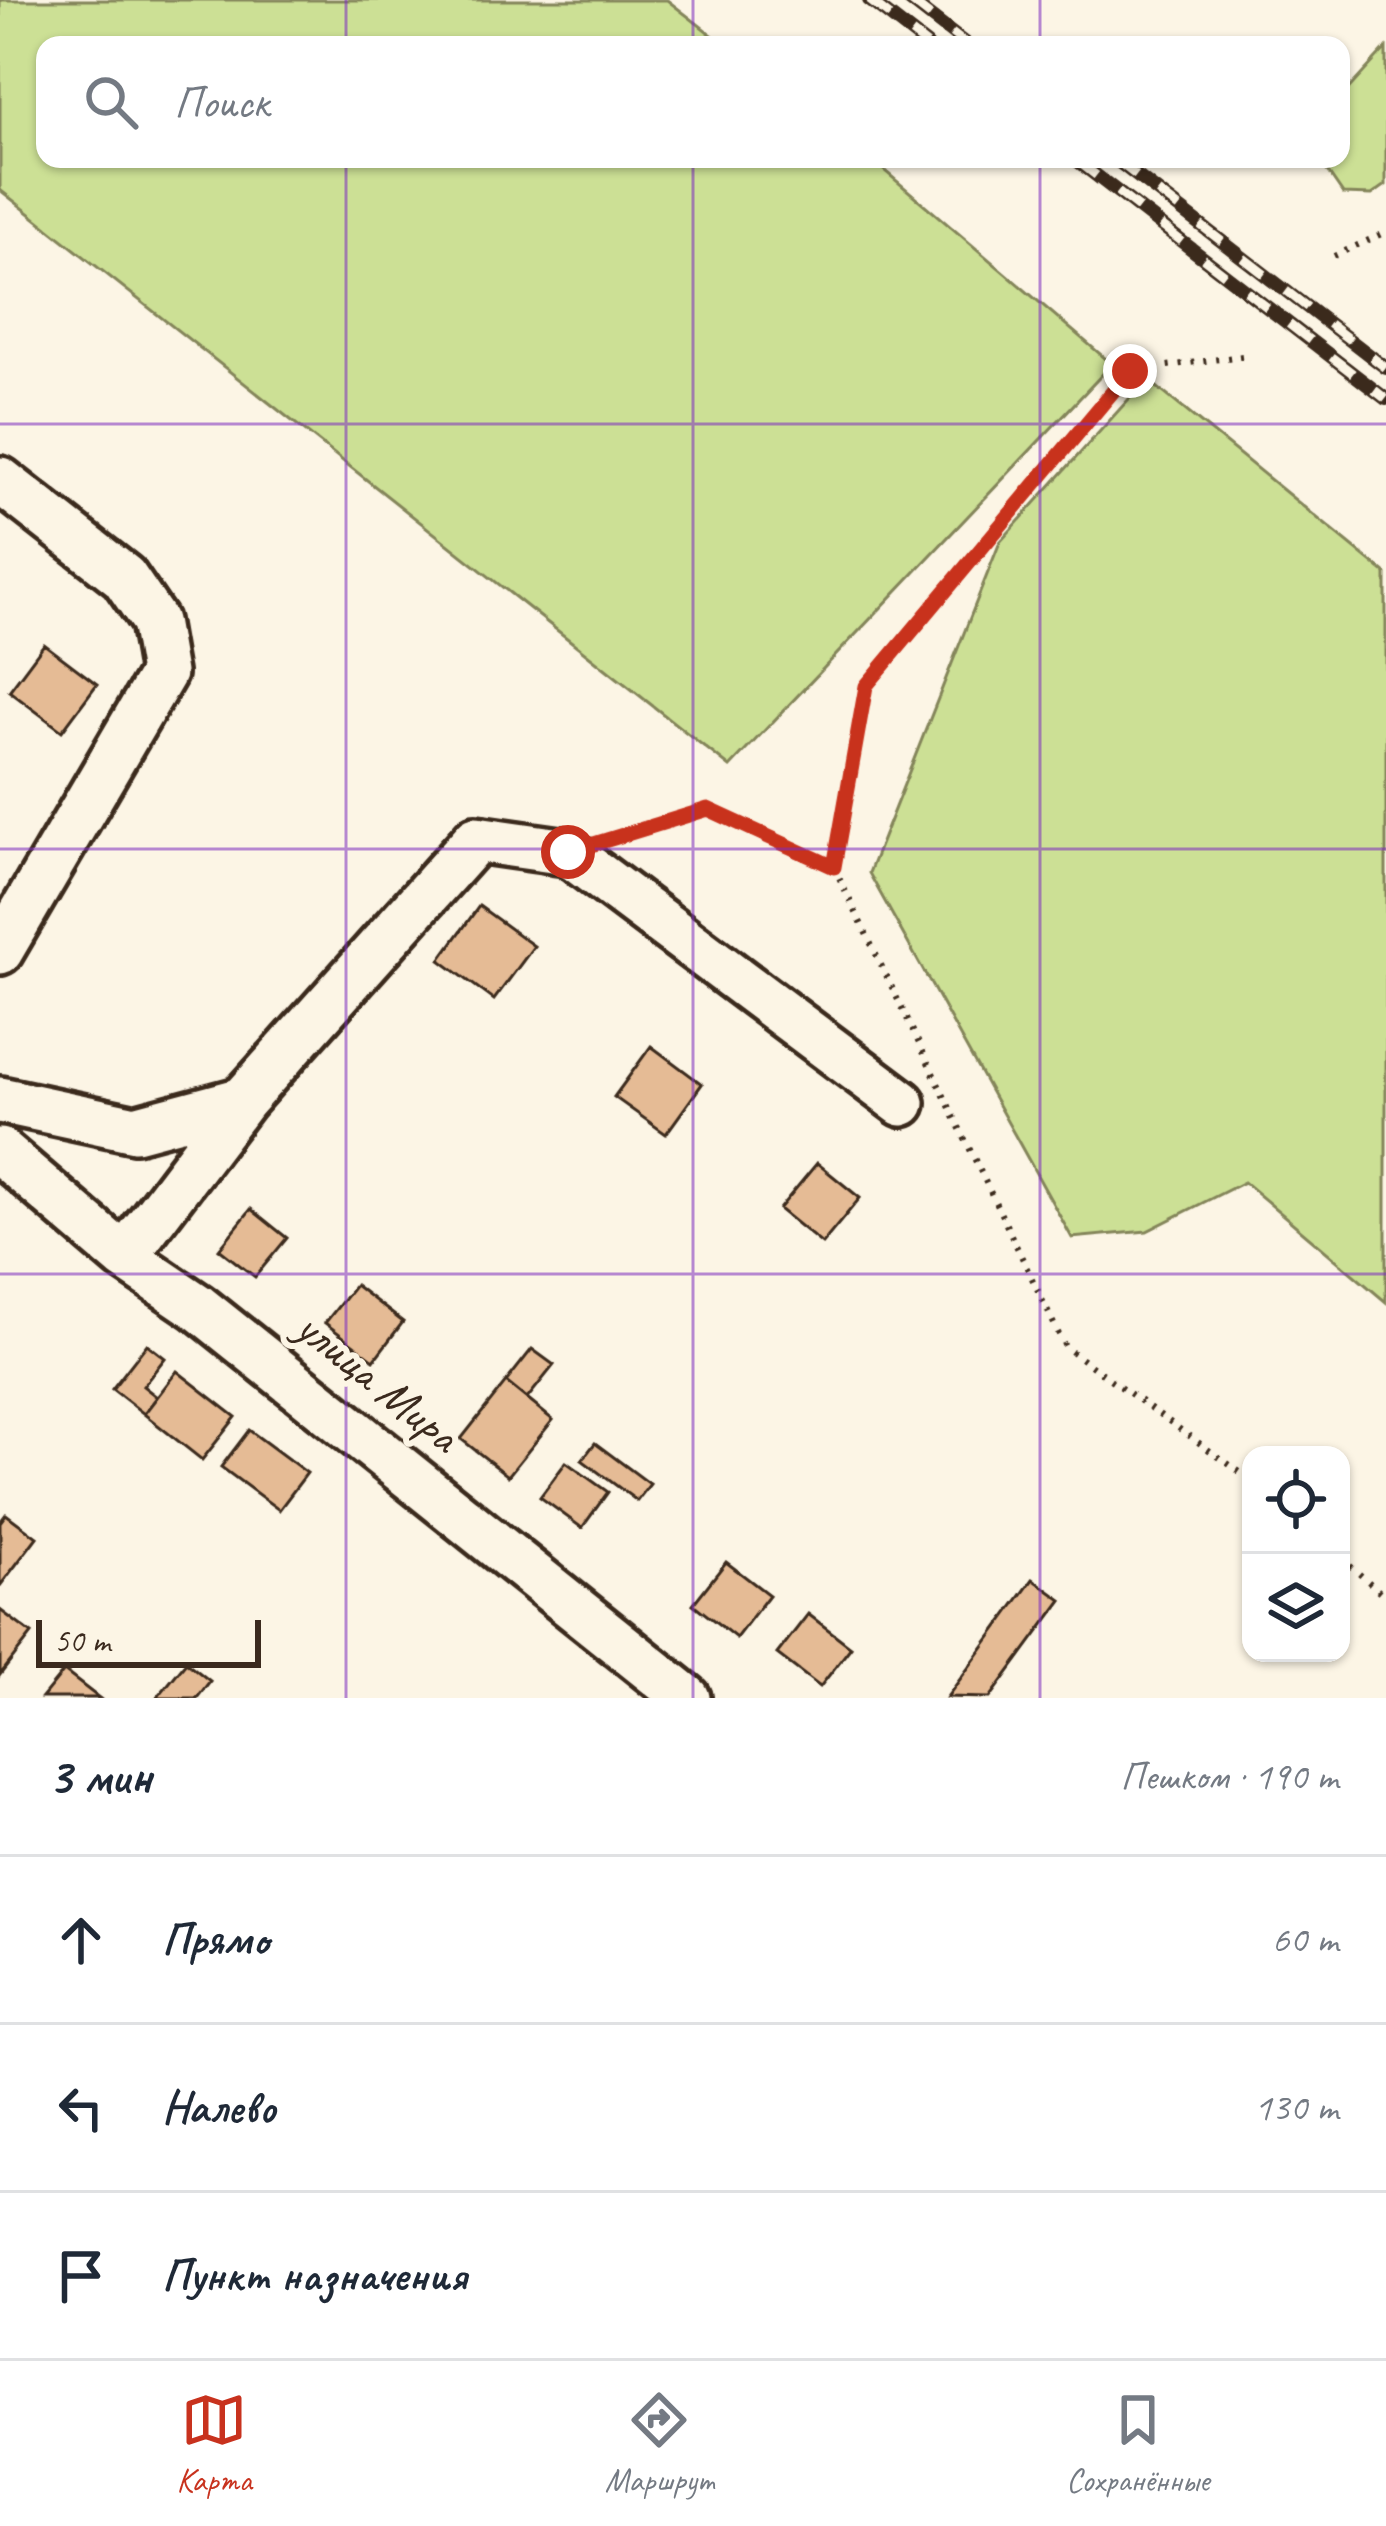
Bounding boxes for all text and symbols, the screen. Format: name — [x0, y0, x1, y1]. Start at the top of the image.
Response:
search box — [36, 36, 1350, 168]
icon: search — [78, 69, 144, 135]
text: Поиск — [174, 74, 269, 131]
route end — [1103, 344, 1157, 398]
route start — [541, 825, 595, 879]
street label: улица Мира — [282, 1295, 474, 1467]
map controls — [1242, 1446, 1350, 1662]
button: locate — [1242, 1446, 1350, 1554]
button: layers — [1242, 1554, 1350, 1662]
scale bar — [36, 1614, 261, 1667]
text: 50 m — [54, 1620, 110, 1662]
text: 3 мин — [48, 1744, 152, 1808]
text: Пешком · 190 m — [1120, 1752, 1338, 1801]
icon: ahead — [48, 1907, 114, 1973]
text: Прямо — [162, 1911, 269, 1968]
text: 60 m — [1272, 1915, 1338, 1964]
icon: left — [48, 2075, 114, 2141]
text: Налево — [162, 2079, 276, 2136]
text: 130 m — [1254, 2083, 1338, 2132]
icon: arrive — [48, 2243, 114, 2309]
text: Пункт назначения — [162, 2247, 467, 2304]
tab: Карта — [176, 2387, 252, 2501]
tab: Маршрут — [605, 2387, 714, 2501]
tab: Сохранённые — [1066, 2387, 1210, 2501]

